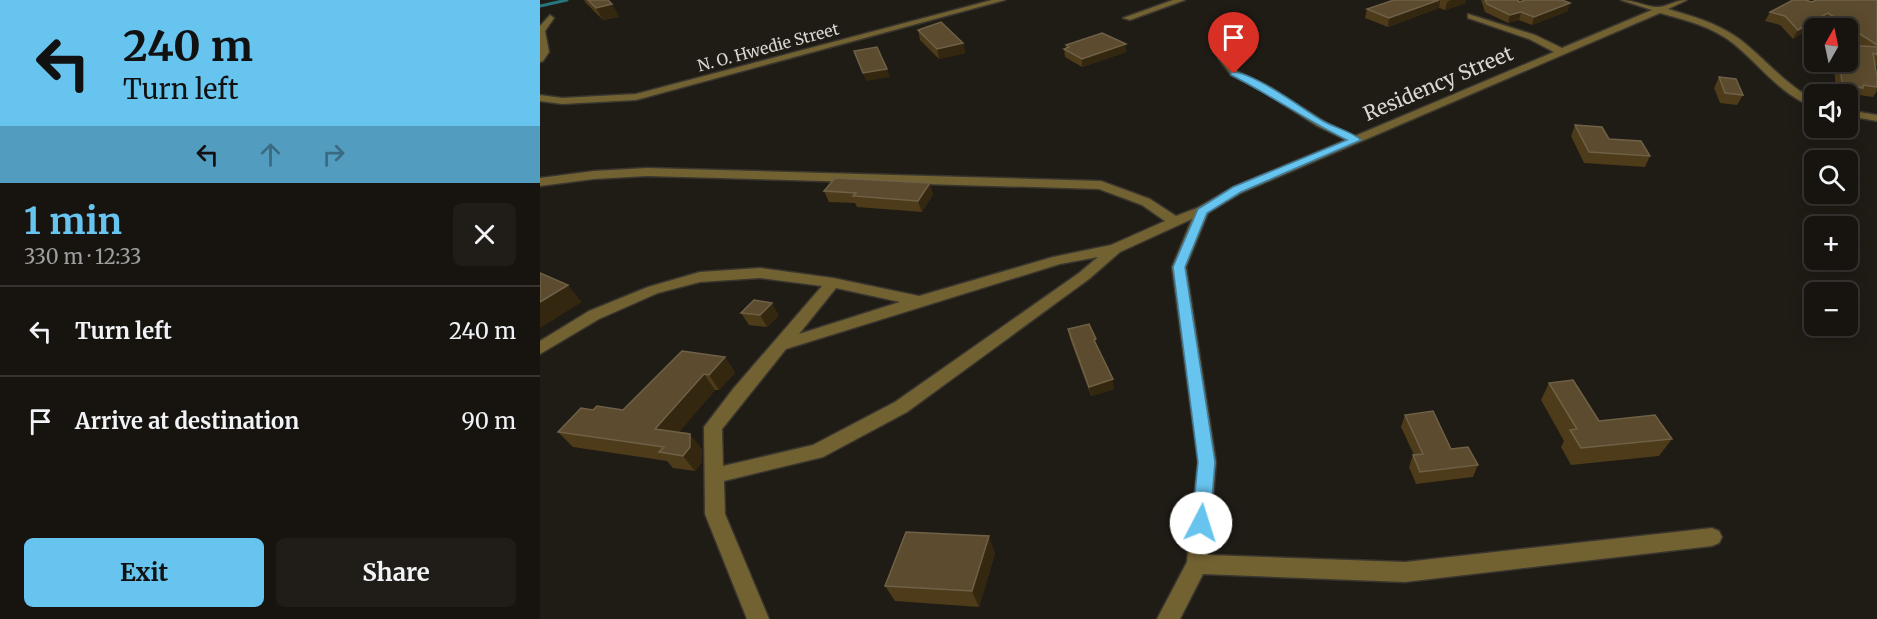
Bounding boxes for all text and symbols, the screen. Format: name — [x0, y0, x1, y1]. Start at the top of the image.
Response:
pin — [1208, 12, 1259, 74]
street label: N. O. Hwedie Street — [695, 18, 842, 76]
north arrow — [1804, 18, 1858, 72]
map controls — [1804, 18, 1858, 336]
text: 240 m — [123, 20, 253, 72]
icon: arrive — [1217, 21, 1250, 54]
icon: left — [24, 24, 102, 102]
street label: Residency Street — [1359, 40, 1517, 126]
text: Turn left — [123, 72, 238, 106]
button: sound — [1804, 84, 1858, 138]
icon: left — [191, 138, 224, 171]
icon: ahead — [254, 138, 287, 171]
icon: right — [317, 138, 350, 171]
button: search — [1804, 150, 1858, 204]
text: 1 min — [24, 199, 122, 244]
button: close — [453, 203, 516, 266]
button: + — [1804, 216, 1858, 270]
text: 330 m · 12:33 — [24, 244, 141, 269]
button: − — [1804, 282, 1858, 336]
icon: left — [24, 315, 57, 348]
text: Turn left — [75, 317, 172, 345]
text: 240 m — [449, 317, 516, 345]
icon: arrive — [24, 405, 57, 438]
text: Arrive at destination — [75, 407, 299, 435]
text: 90 m — [461, 407, 516, 435]
position arrow — [1169, 491, 1233, 555]
button: Exit — [24, 538, 264, 607]
button: Share — [276, 538, 516, 607]

